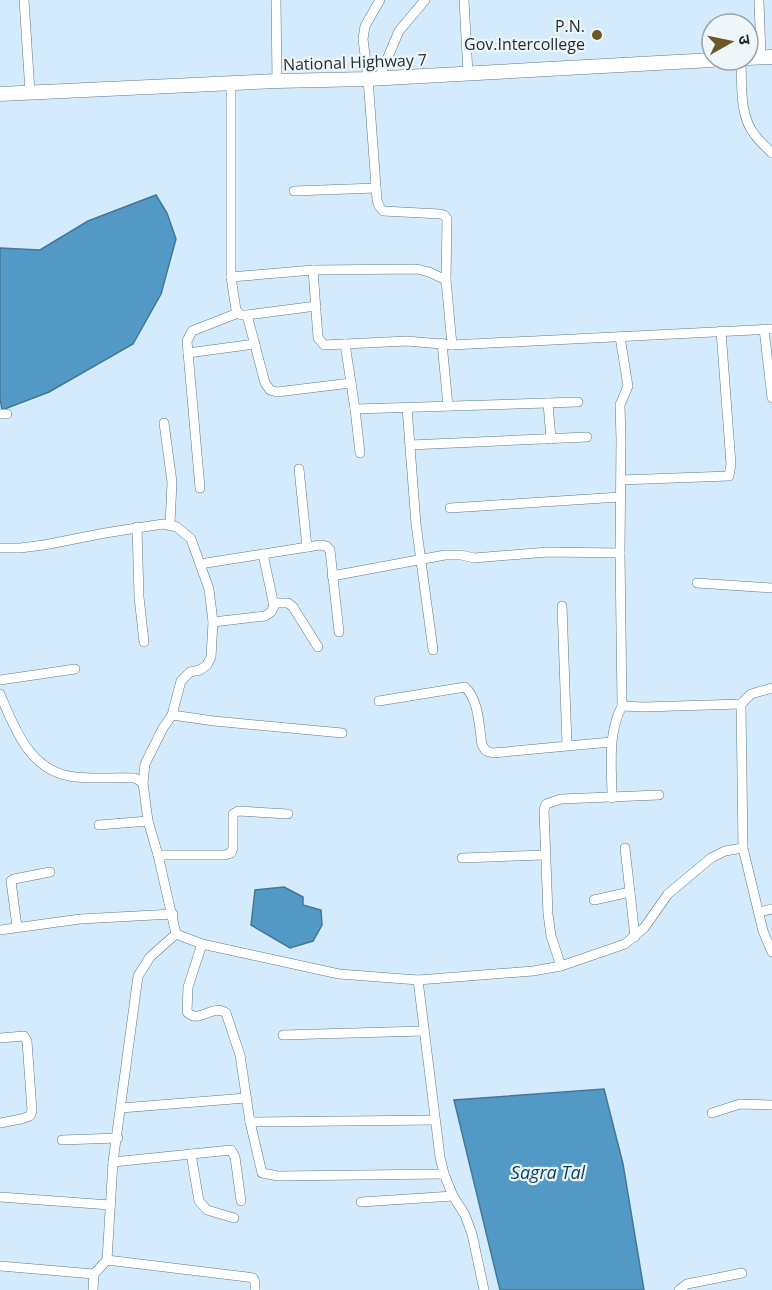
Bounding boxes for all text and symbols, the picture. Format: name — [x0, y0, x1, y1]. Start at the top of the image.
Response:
north arrow — [700, 12, 760, 72]
place label: P.N. Gov.Intercollege — [464, 15, 585, 55]
marker: P.N. Gov.Intercollege — [590, 28, 604, 42]
text: उ — [733, 33, 757, 47]
street label: National Highway 7 — [283, 48, 427, 76]
water label: Sagra Tal — [511, 1160, 586, 1184]

